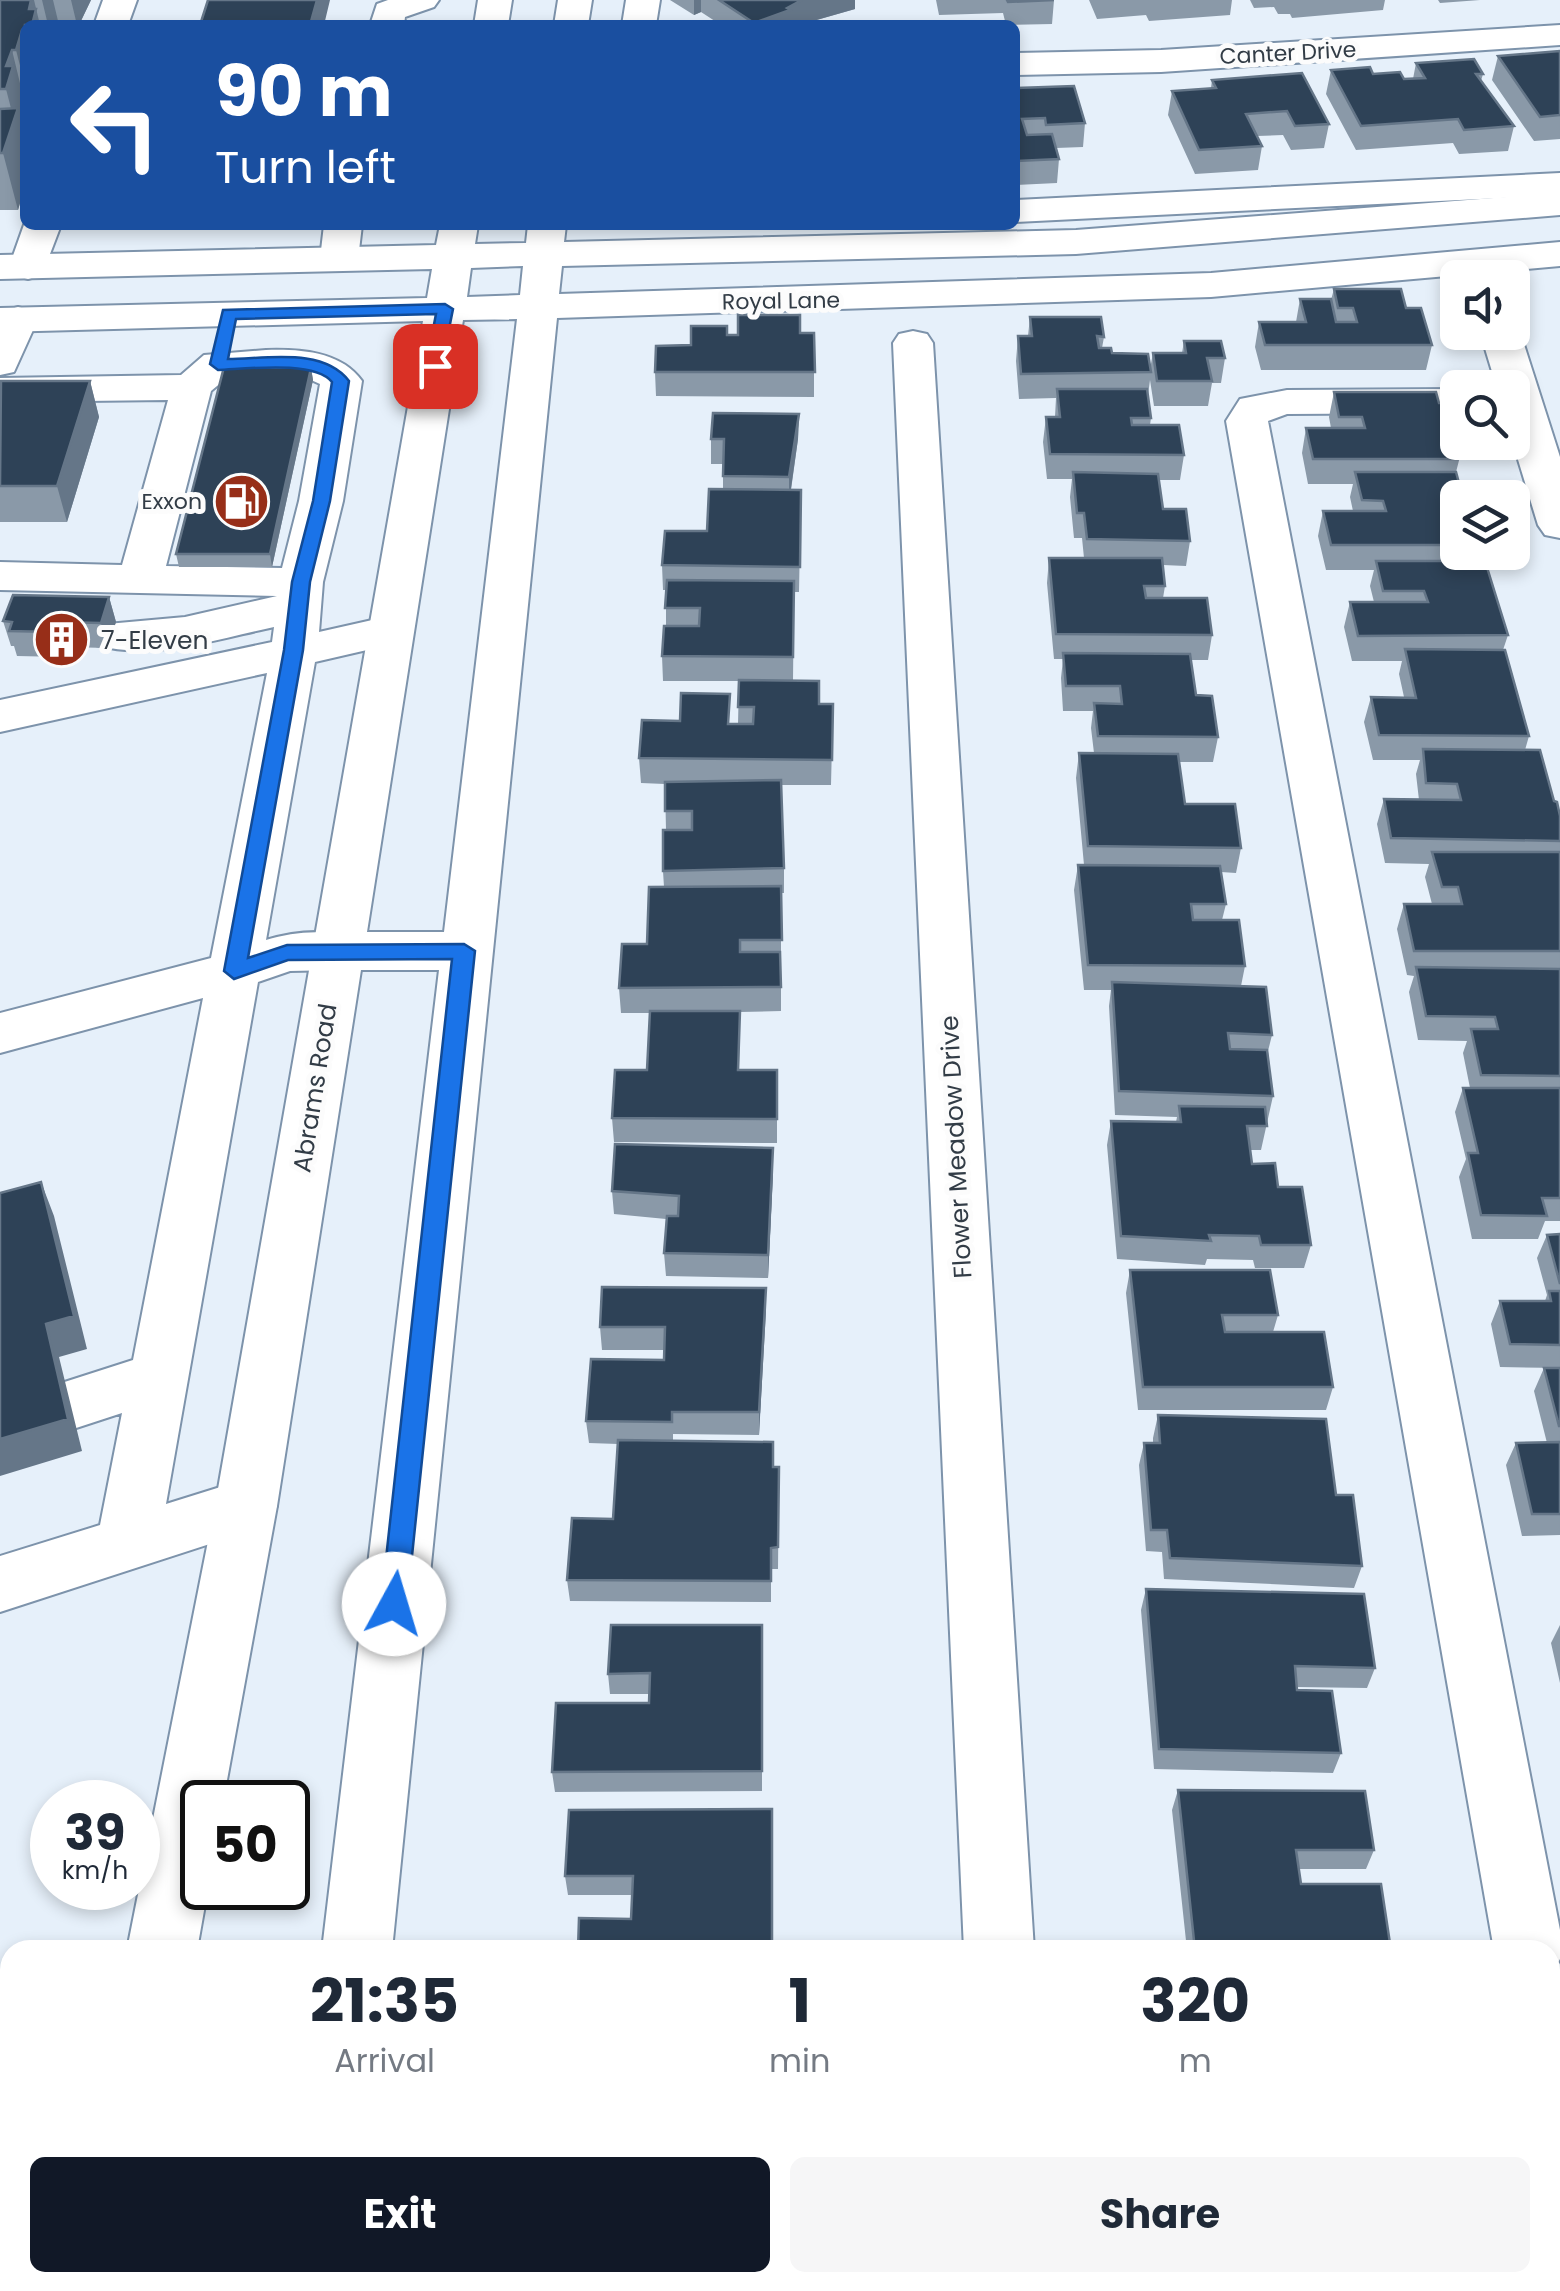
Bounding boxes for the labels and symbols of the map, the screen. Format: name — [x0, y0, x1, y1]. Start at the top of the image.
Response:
street label: Canter Drive — [1219, 34, 1357, 72]
street label: Royal Lane — [722, 284, 840, 318]
pin — [393, 324, 478, 409]
fuel station icon: Exxon — [211, 471, 271, 531]
place label: Exxon — [141, 486, 202, 517]
building icon: 7-Eleven — [32, 610, 92, 670]
place label: 7-Eleven — [101, 623, 208, 658]
street label: Abrams Road — [284, 1001, 346, 1175]
street label: Flower Meadow Drive — [932, 1015, 980, 1279]
position arrow — [342, 1552, 446, 1656]
speed limit sign: 50 — [180, 1780, 310, 1910]

